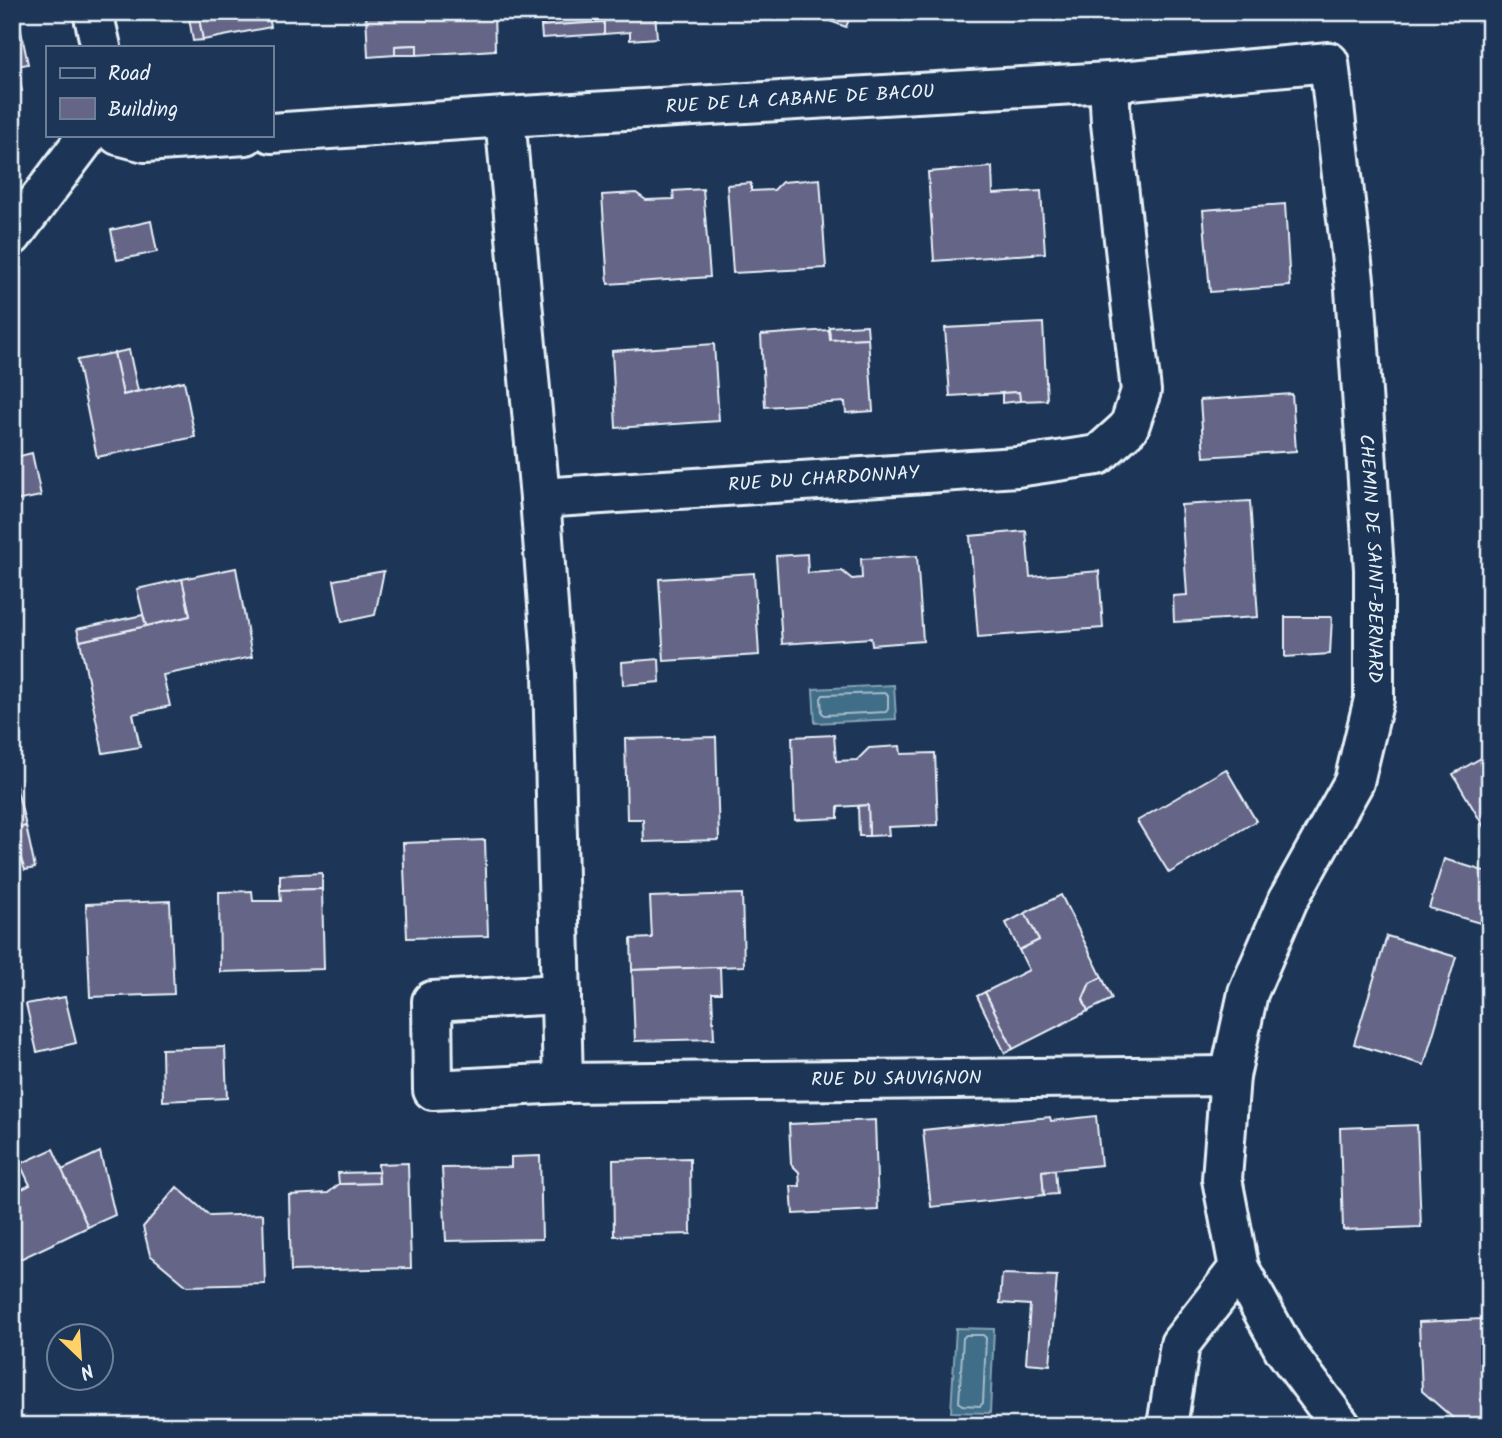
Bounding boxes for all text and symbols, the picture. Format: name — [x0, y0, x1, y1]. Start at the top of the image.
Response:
legend — [46, 46, 273, 136]
text: Road — [108, 58, 151, 91]
street label: RUE DE LA CABANE DE BACOU — [665, 77, 935, 123]
text: Building — [108, 94, 178, 127]
street label: CHEMIN DE SAINT-BERNARD — [1350, 433, 1389, 683]
street label: RUE DU CHARDONNAY — [727, 458, 921, 501]
street label: RUE DU SAUVIGNON — [811, 1064, 982, 1095]
north arrow — [46, 1322, 116, 1392]
text: N — [75, 1354, 98, 1387]

